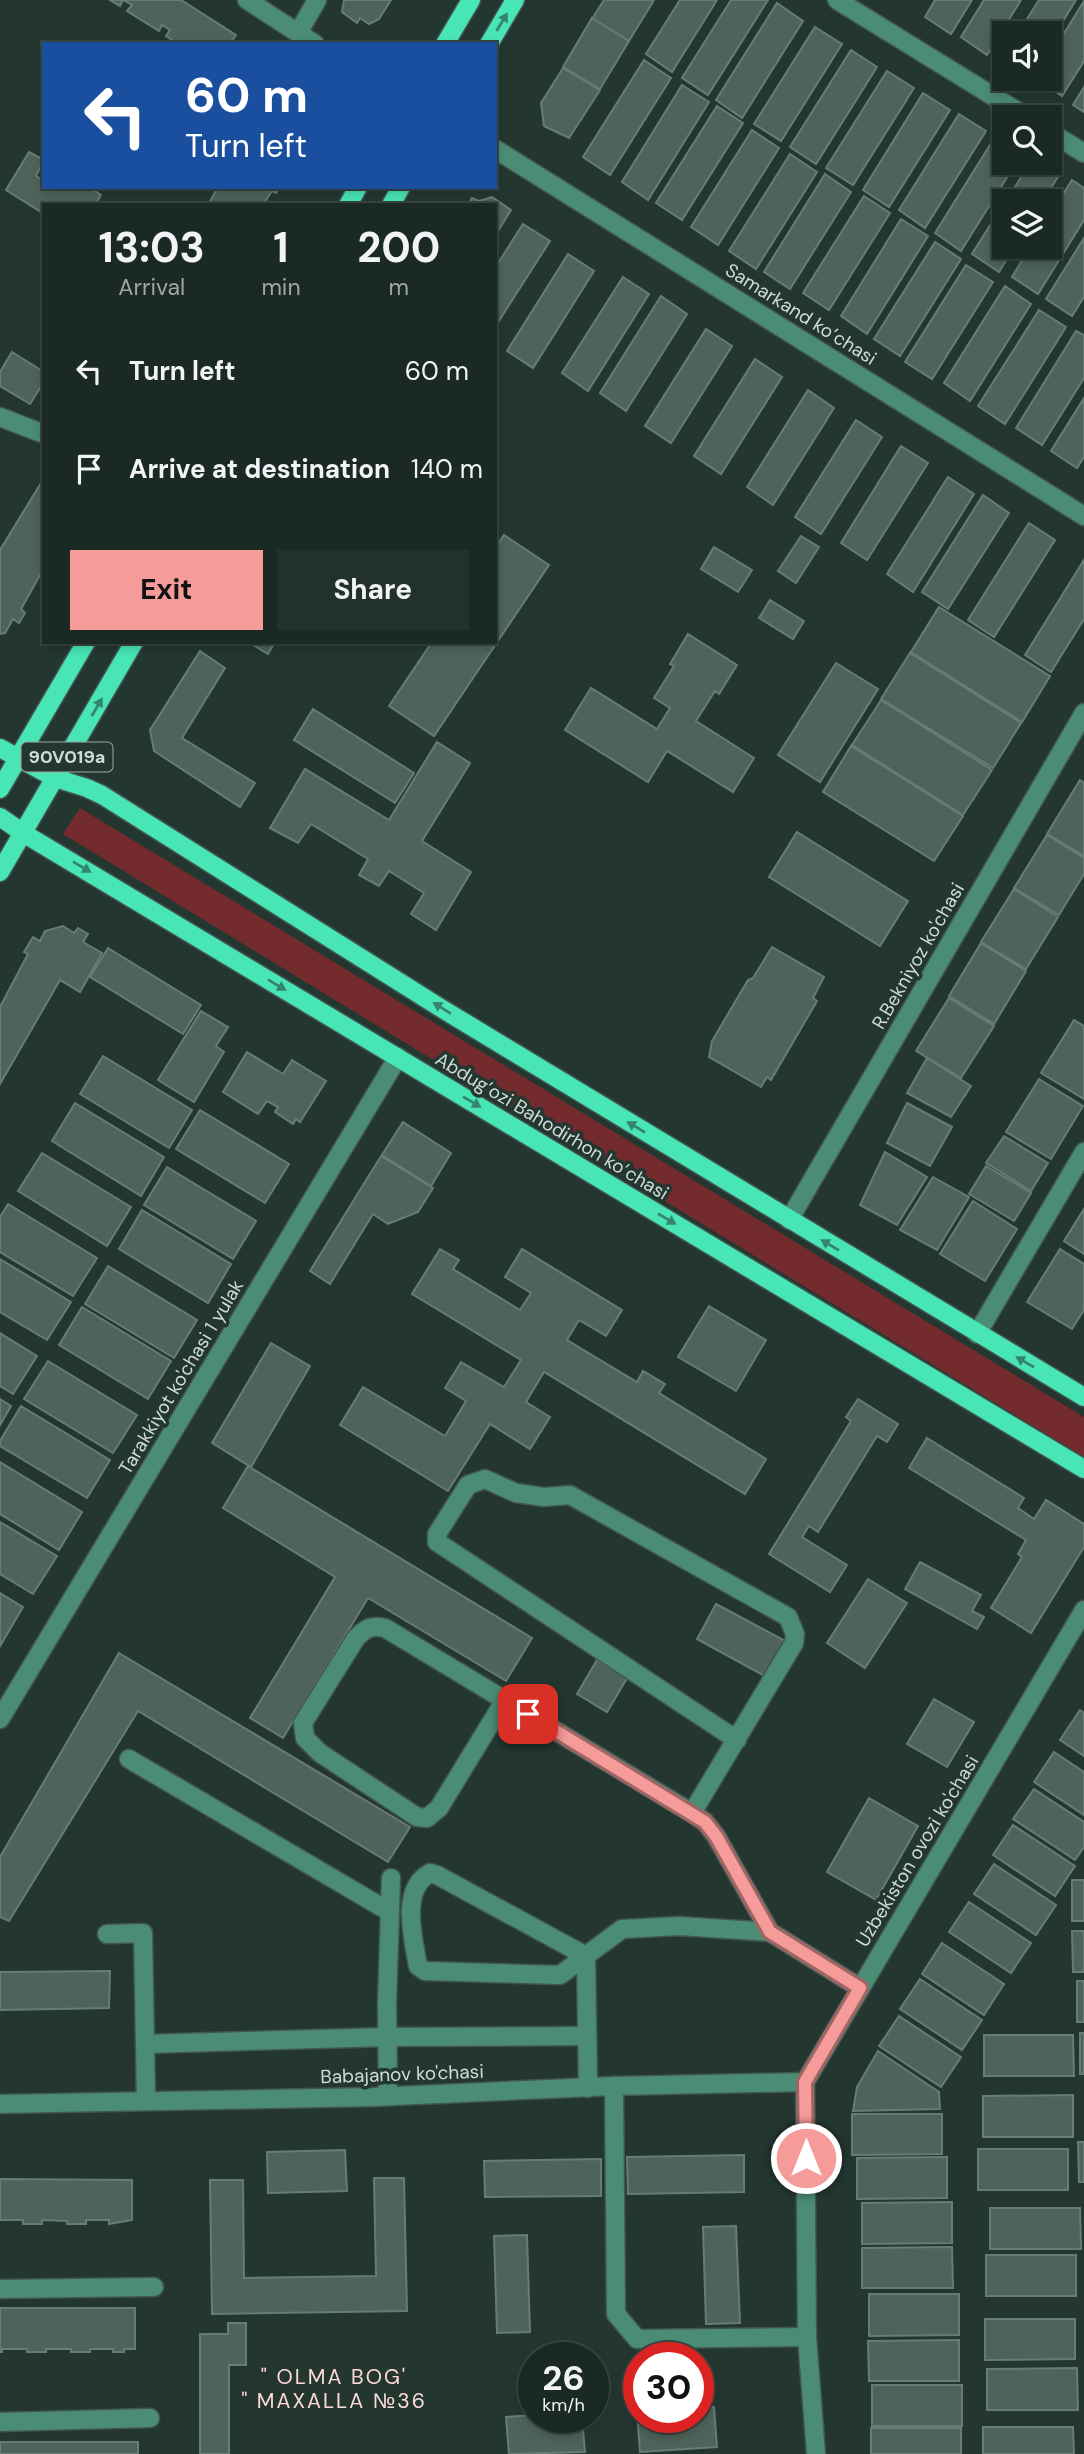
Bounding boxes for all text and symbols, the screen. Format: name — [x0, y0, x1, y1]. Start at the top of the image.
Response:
one-way arrow — [495, 12, 508, 31]
map controls — [992, 21, 1062, 259]
button: sound — [992, 21, 1062, 91]
text: 60 m — [185, 63, 308, 127]
icon: left — [70, 70, 161, 161]
button: search — [992, 105, 1062, 175]
text: Turn left — [185, 125, 307, 167]
button: layers — [992, 189, 1062, 259]
text: 13:03 — [99, 220, 205, 275]
text: 1 — [273, 220, 289, 275]
text: 200 — [357, 220, 440, 275]
street label: Samarkand ko’chasi — [721, 257, 881, 371]
text: Arrival — [118, 272, 185, 302]
text: min — [261, 272, 301, 302]
text: m — [389, 272, 409, 302]
icon: left — [70, 352, 108, 390]
text: Turn left — [129, 354, 236, 388]
text: 60 m — [405, 354, 469, 388]
icon: arrive — [70, 450, 108, 488]
text: Arrive at destination — [129, 452, 390, 486]
text: 140 m — [411, 452, 483, 486]
button: Exit — [70, 550, 263, 630]
button: Share — [277, 550, 469, 630]
one-way arrow — [90, 698, 103, 717]
road number: 90V019a — [22, 742, 112, 772]
one-way arrow — [73, 861, 92, 874]
street label: R.Bekniyoz ko'chasi — [866, 878, 970, 1034]
one-way arrow — [268, 978, 287, 991]
one-way arrow — [432, 1002, 451, 1015]
street label: Abdug’ozi Bahodirhon ko’chasi — [431, 1046, 673, 1206]
one-way arrow — [462, 1096, 481, 1109]
one-way arrow — [626, 1120, 645, 1133]
one-way arrow — [657, 1213, 676, 1226]
one-way arrow — [820, 1239, 840, 1252]
street label: Tarakkiyot ko'chasi 1 yulak — [113, 1275, 249, 1479]
one-way arrow — [1016, 1356, 1035, 1368]
pin — [498, 1684, 558, 1744]
icon: arrive — [509, 1695, 547, 1733]
street label: Uzbekiston ovozi ko'chasi — [850, 1751, 984, 1951]
street label: Babajanov ko'chasi — [320, 2059, 484, 2089]
position arrow — [769, 2121, 843, 2195]
speed limit sign: 30 — [623, 2342, 714, 2433]
text: 26 — [542, 2355, 585, 2401]
district label: " OLMA BOG' " MAXALLA №36 — [241, 2363, 427, 2415]
text: km/h — [542, 2393, 585, 2417]

